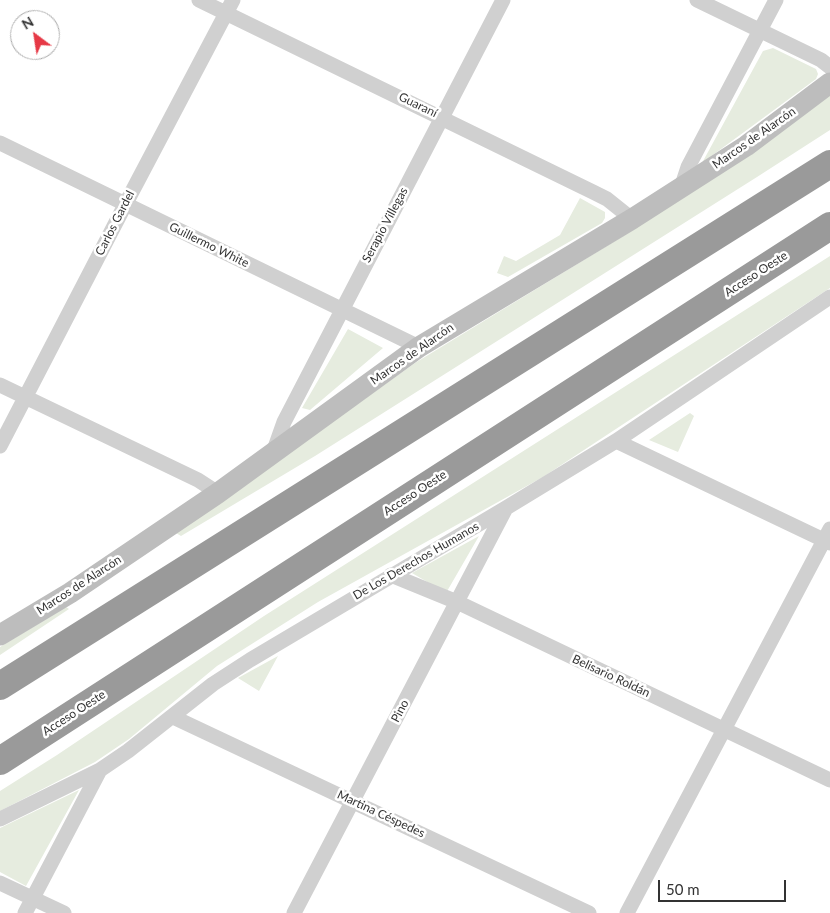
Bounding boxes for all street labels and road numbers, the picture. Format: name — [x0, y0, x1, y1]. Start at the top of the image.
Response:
street label: Guaraní — [396, 90, 440, 120]
street label: Marcos de Alarcón — [710, 104, 798, 172]
street label: Serapio Villegas — [359, 185, 411, 265]
street label: Carlos Gardel — [92, 188, 138, 258]
street label: Guillermo White — [167, 219, 251, 271]
street label: Acceso Oeste — [722, 248, 790, 300]
street label: Marcos de Alarcón — [368, 320, 456, 388]
street label: Acceso Oeste — [381, 467, 449, 519]
street label: De Los Derechos Humanos — [351, 519, 481, 603]
street label: Marcos de Alarcón — [34, 552, 124, 618]
street label: Belisario Roldán — [570, 652, 652, 700]
street label: Acceso Oeste — [40, 687, 108, 739]
street label: Pino — [388, 697, 412, 725]
street label: Martina Céspedes — [335, 787, 427, 841]

